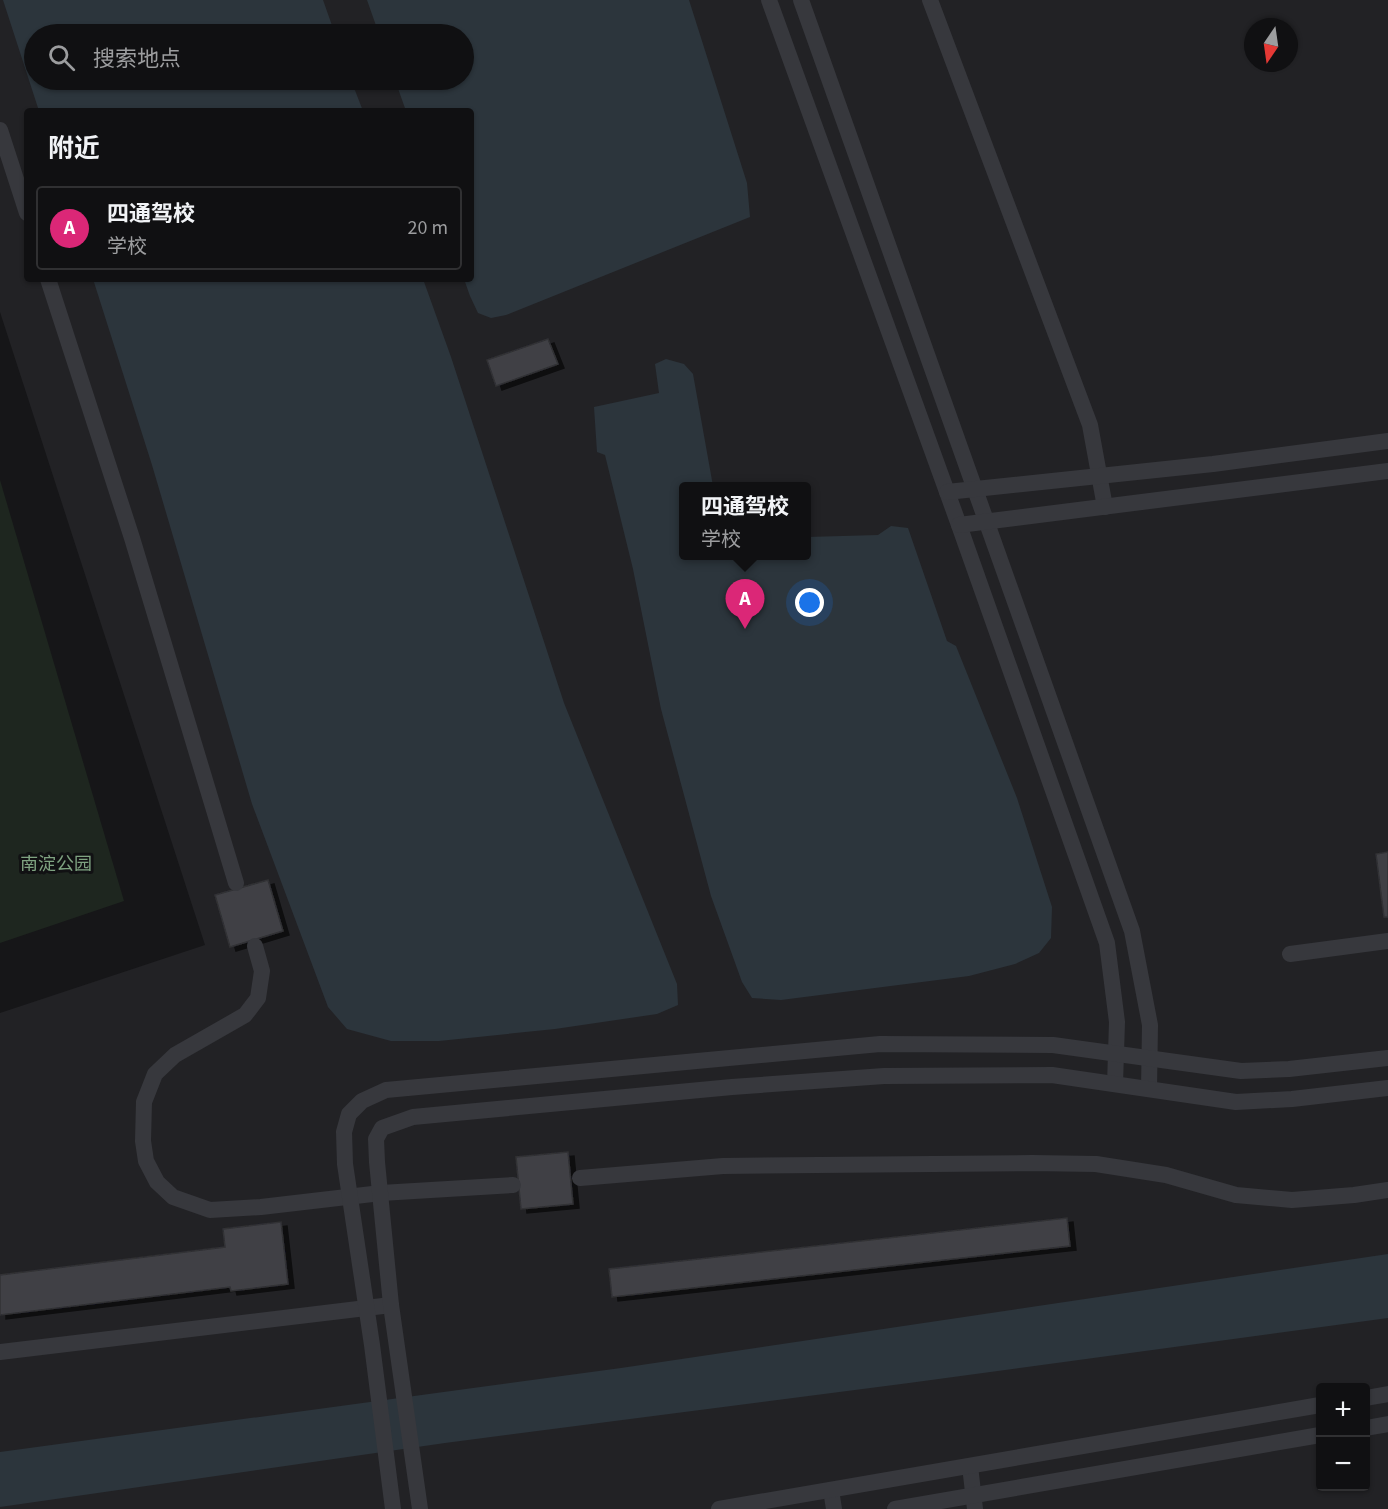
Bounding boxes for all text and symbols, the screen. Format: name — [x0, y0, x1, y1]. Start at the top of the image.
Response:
north arrow — [1244, 18, 1298, 72]
search box — [24, 24, 474, 90]
icon: search — [45, 41, 78, 74]
text: 搜索地点 — [93, 43, 181, 75]
text: 附近 — [48, 130, 100, 167]
text: 四通驾校 — [107, 198, 195, 230]
text: A — [64, 214, 75, 242]
text: 20 m — [408, 214, 448, 242]
text: 学校 — [107, 233, 147, 261]
popup — [679, 482, 811, 560]
text: 四通驾校 — [701, 491, 789, 523]
text: 学校 — [701, 526, 741, 554]
pin: A — [726, 580, 764, 629]
your location — [795, 588, 824, 617]
park label: 南淀公园 — [20, 852, 92, 877]
map controls — [1316, 1383, 1370, 1491]
button: + — [1316, 1383, 1370, 1437]
button: − — [1316, 1437, 1370, 1491]

